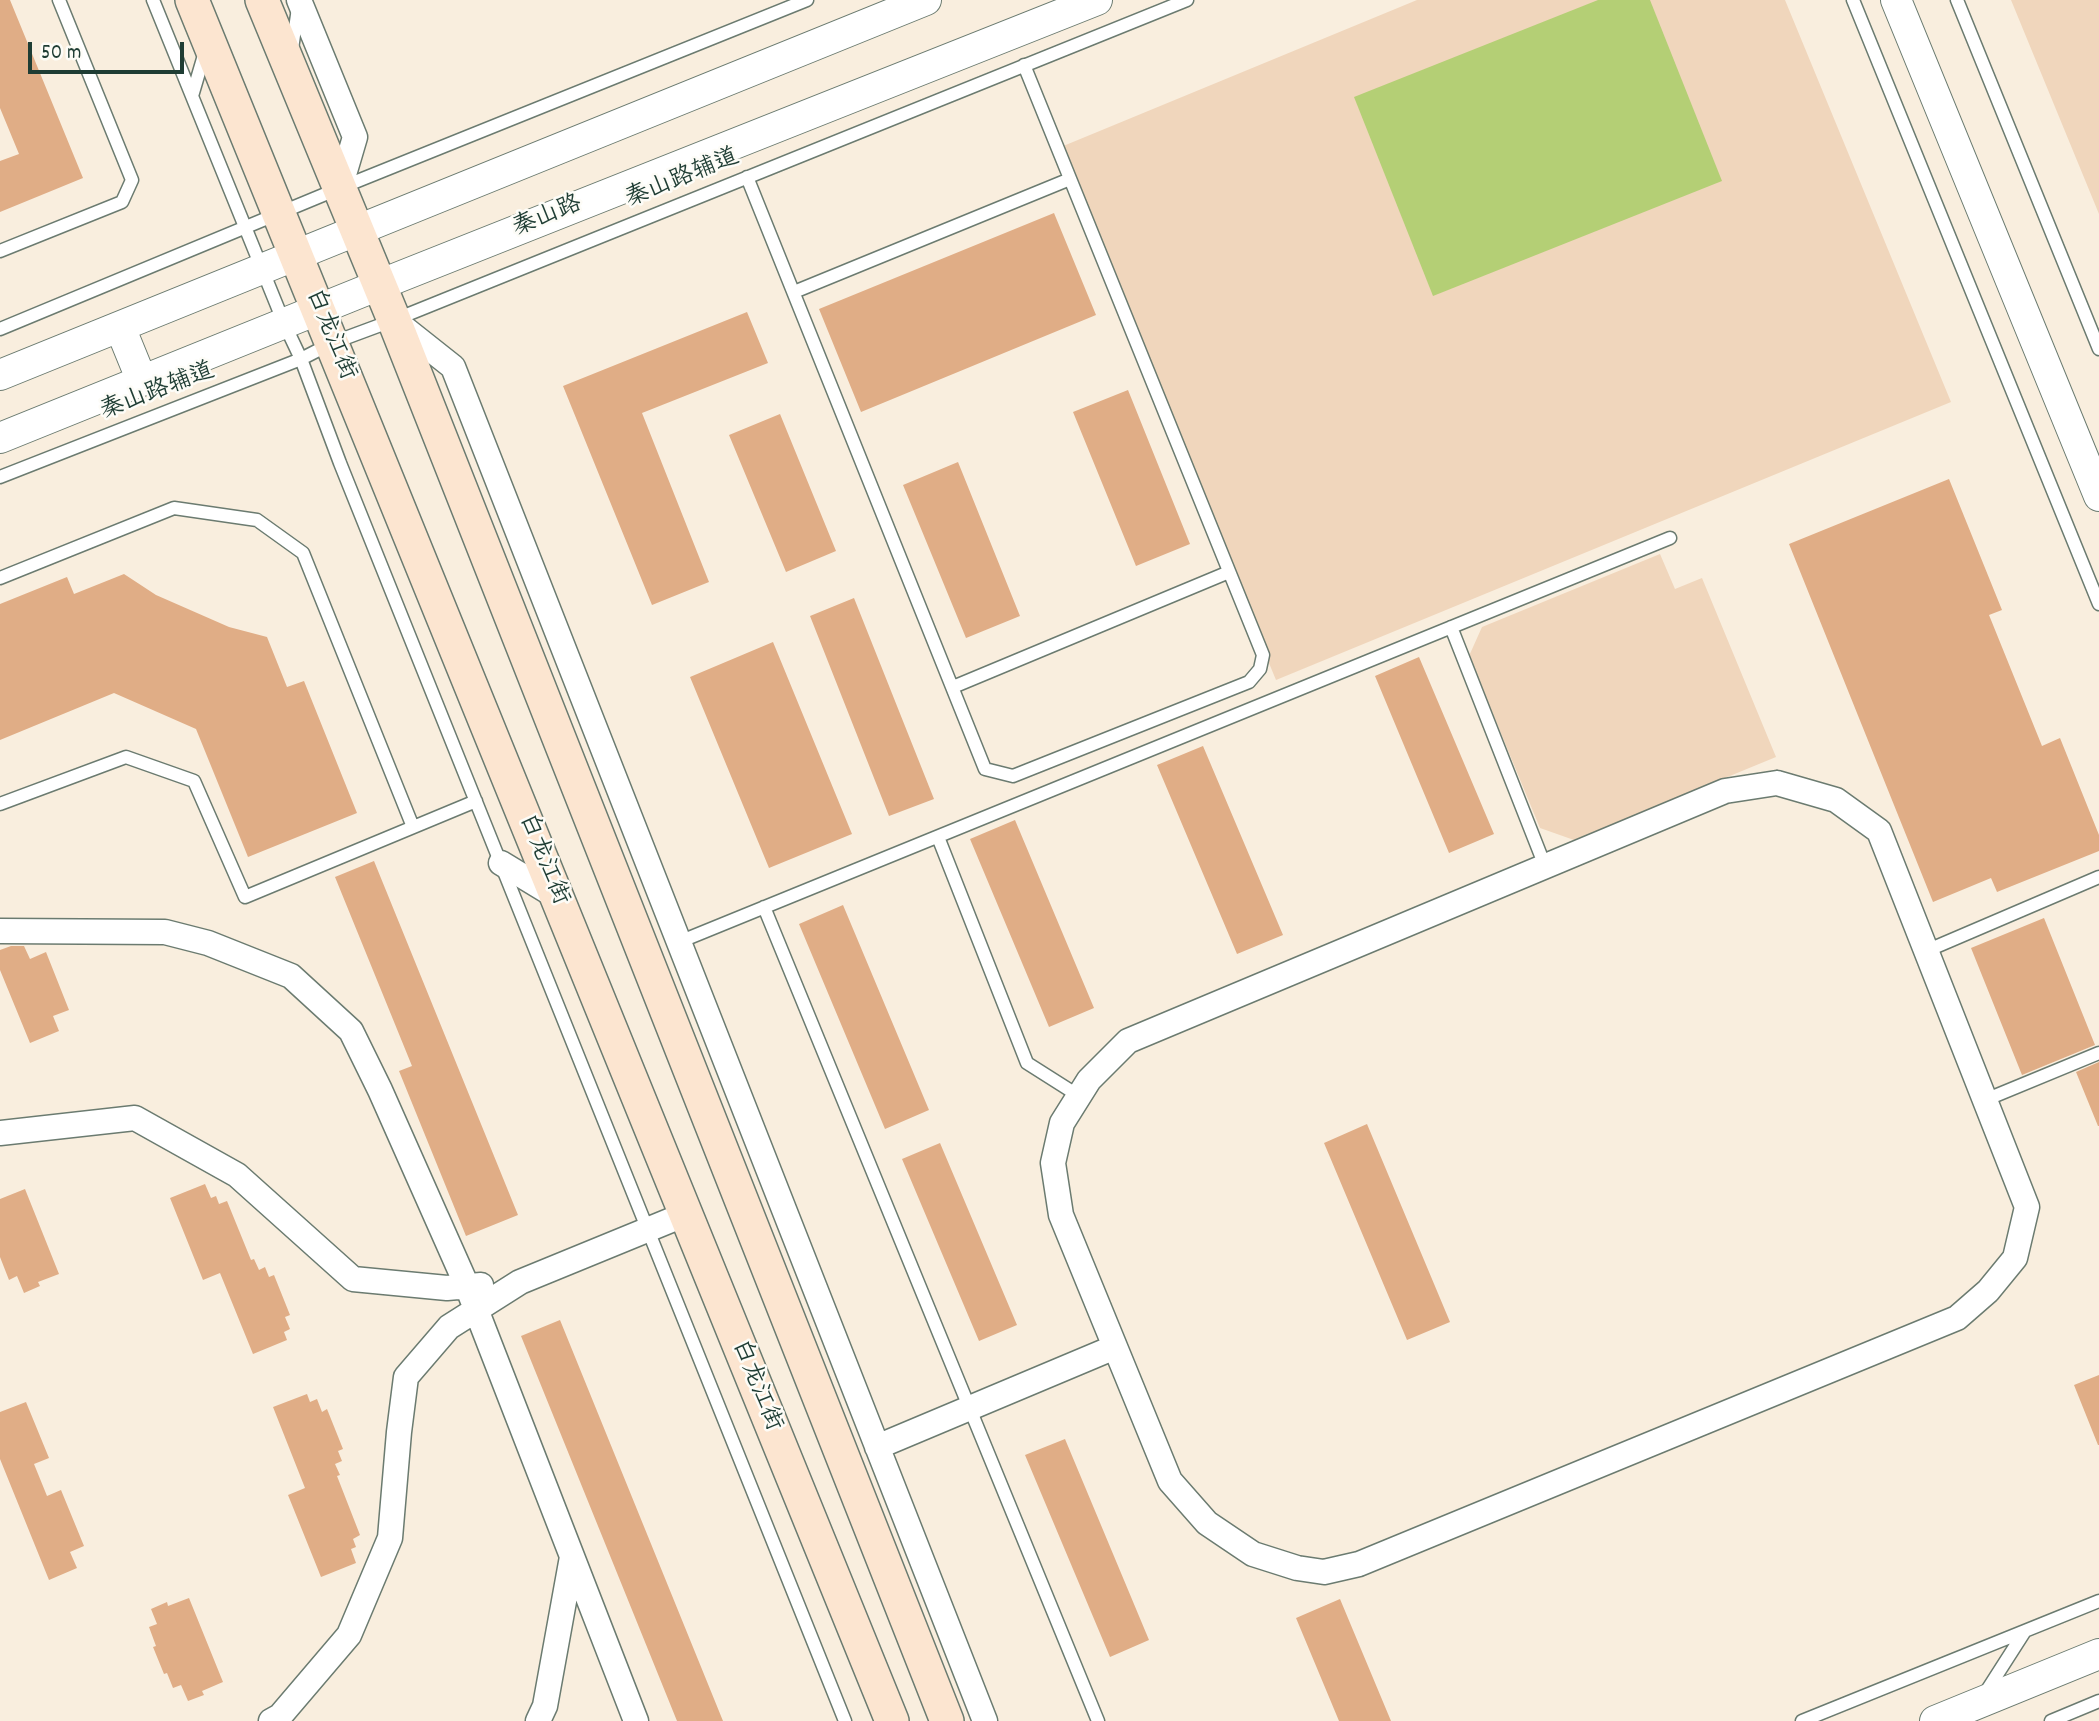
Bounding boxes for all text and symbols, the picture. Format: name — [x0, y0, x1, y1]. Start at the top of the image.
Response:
scale bar — [32, 28, 187, 72]
text: 50 m — [41, 39, 81, 69]
street label: 秦山路辅道 — [622, 144, 744, 216]
street label: 秦山路 — [509, 191, 587, 245]
street label: 白龙江街 — [298, 285, 360, 385]
street label: 秦山路辅道 — [97, 358, 219, 428]
street label: 白龙江街 — [511, 810, 573, 910]
street label: 白龙江街 — [724, 1336, 786, 1436]

